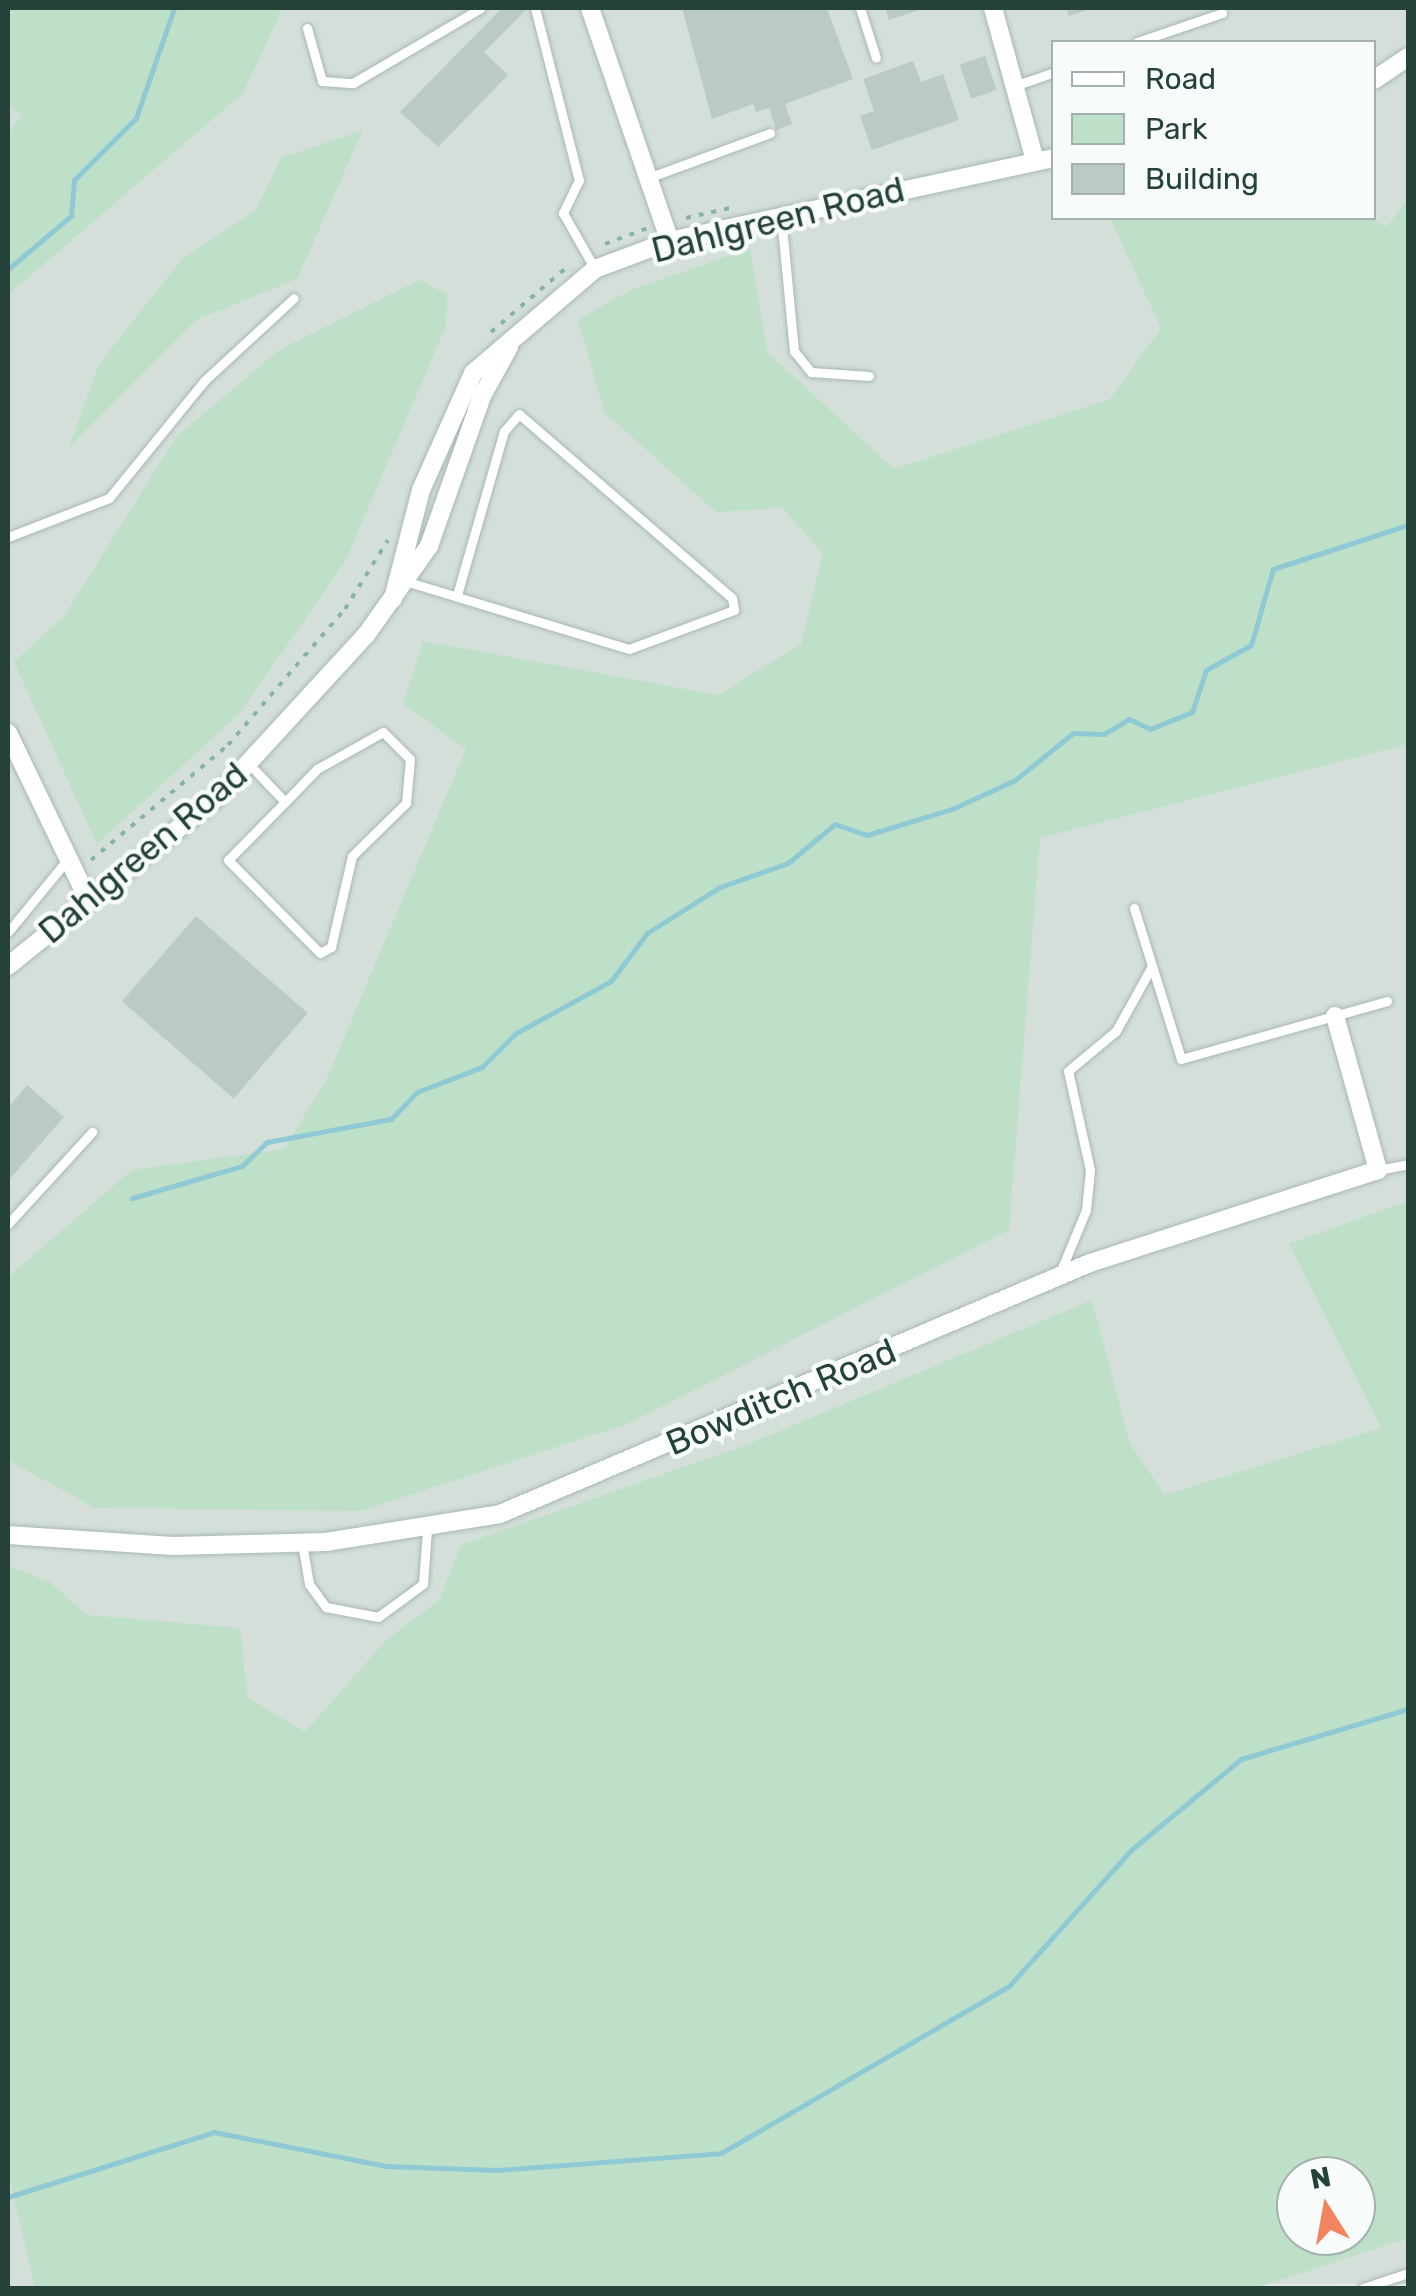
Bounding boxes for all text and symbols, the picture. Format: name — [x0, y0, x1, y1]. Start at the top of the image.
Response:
legend — [1051, 40, 1376, 220]
text: Road — [1145, 61, 1216, 97]
text: Park — [1145, 111, 1207, 147]
text: Building — [1145, 161, 1259, 197]
street label: Dahlgreen Road — [647, 168, 909, 272]
street label: Dahlgreen Road — [30, 754, 256, 952]
street label: Bowditch Road — [660, 1330, 902, 1464]
north arrow — [1276, 2156, 1376, 2256]
text: N — [1308, 2160, 1334, 2196]

